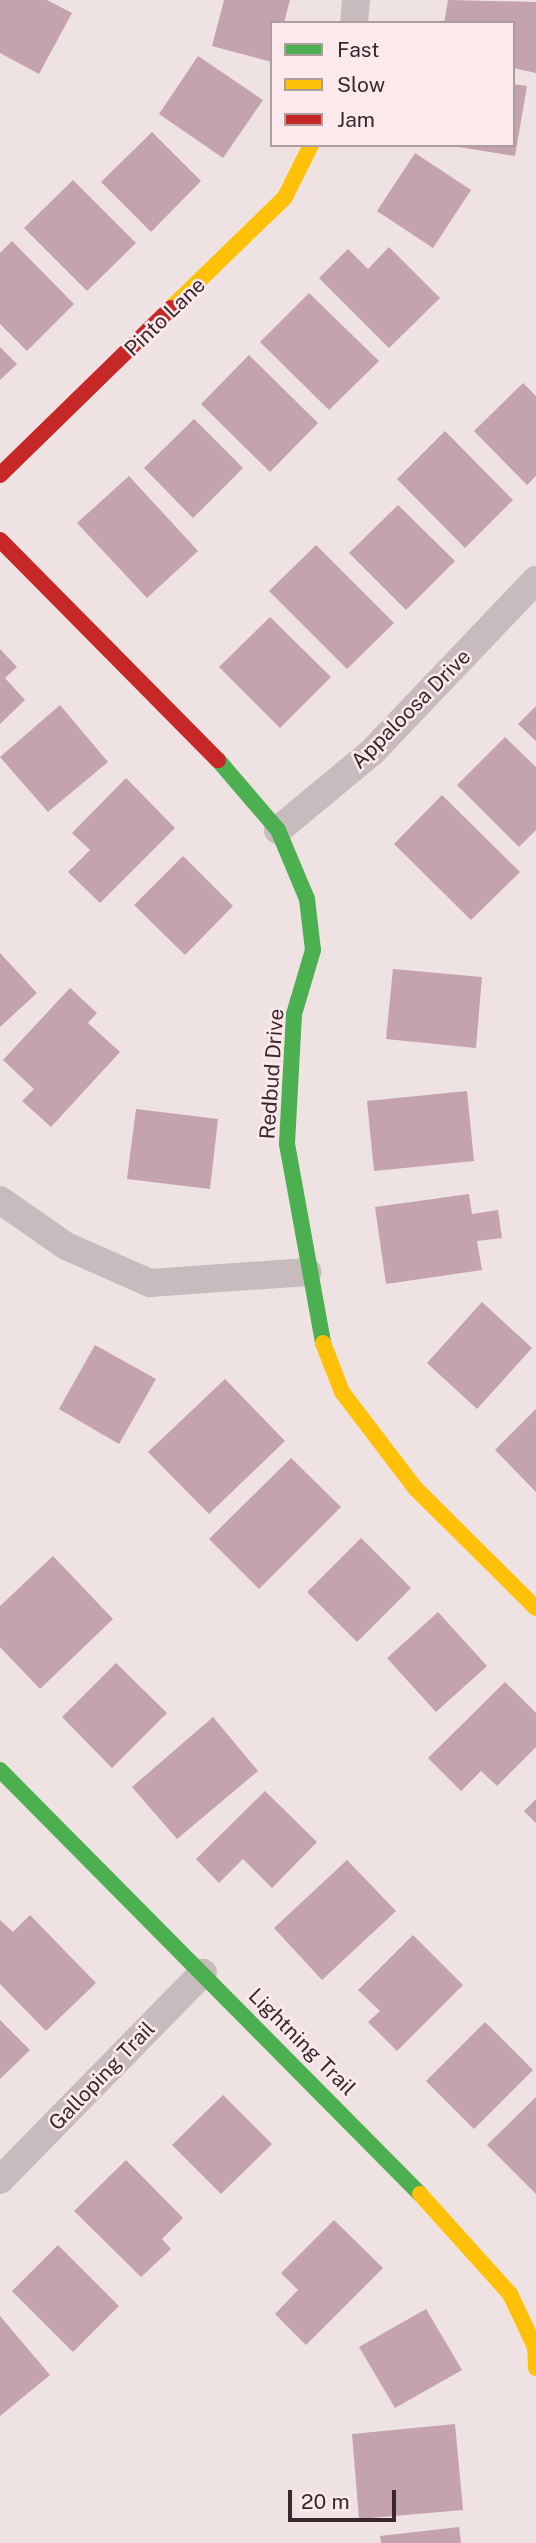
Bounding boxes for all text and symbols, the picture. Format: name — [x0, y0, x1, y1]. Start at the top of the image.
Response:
legend — [270, 21, 515, 147]
text: Fast — [337, 37, 379, 62]
text: Slow — [337, 72, 385, 97]
text: Jam — [337, 107, 375, 132]
street label: Pinto Lane — [119, 272, 211, 362]
street label: Appaloosa Drive — [346, 644, 476, 774]
street label: Redbud Drive — [255, 1008, 289, 1140]
street label: Lightning Trail — [243, 1983, 361, 2101]
street label: Galloping Trail — [44, 2016, 160, 2136]
scale bar — [291, 2476, 400, 2520]
text: 20 m — [301, 2489, 350, 2514]

